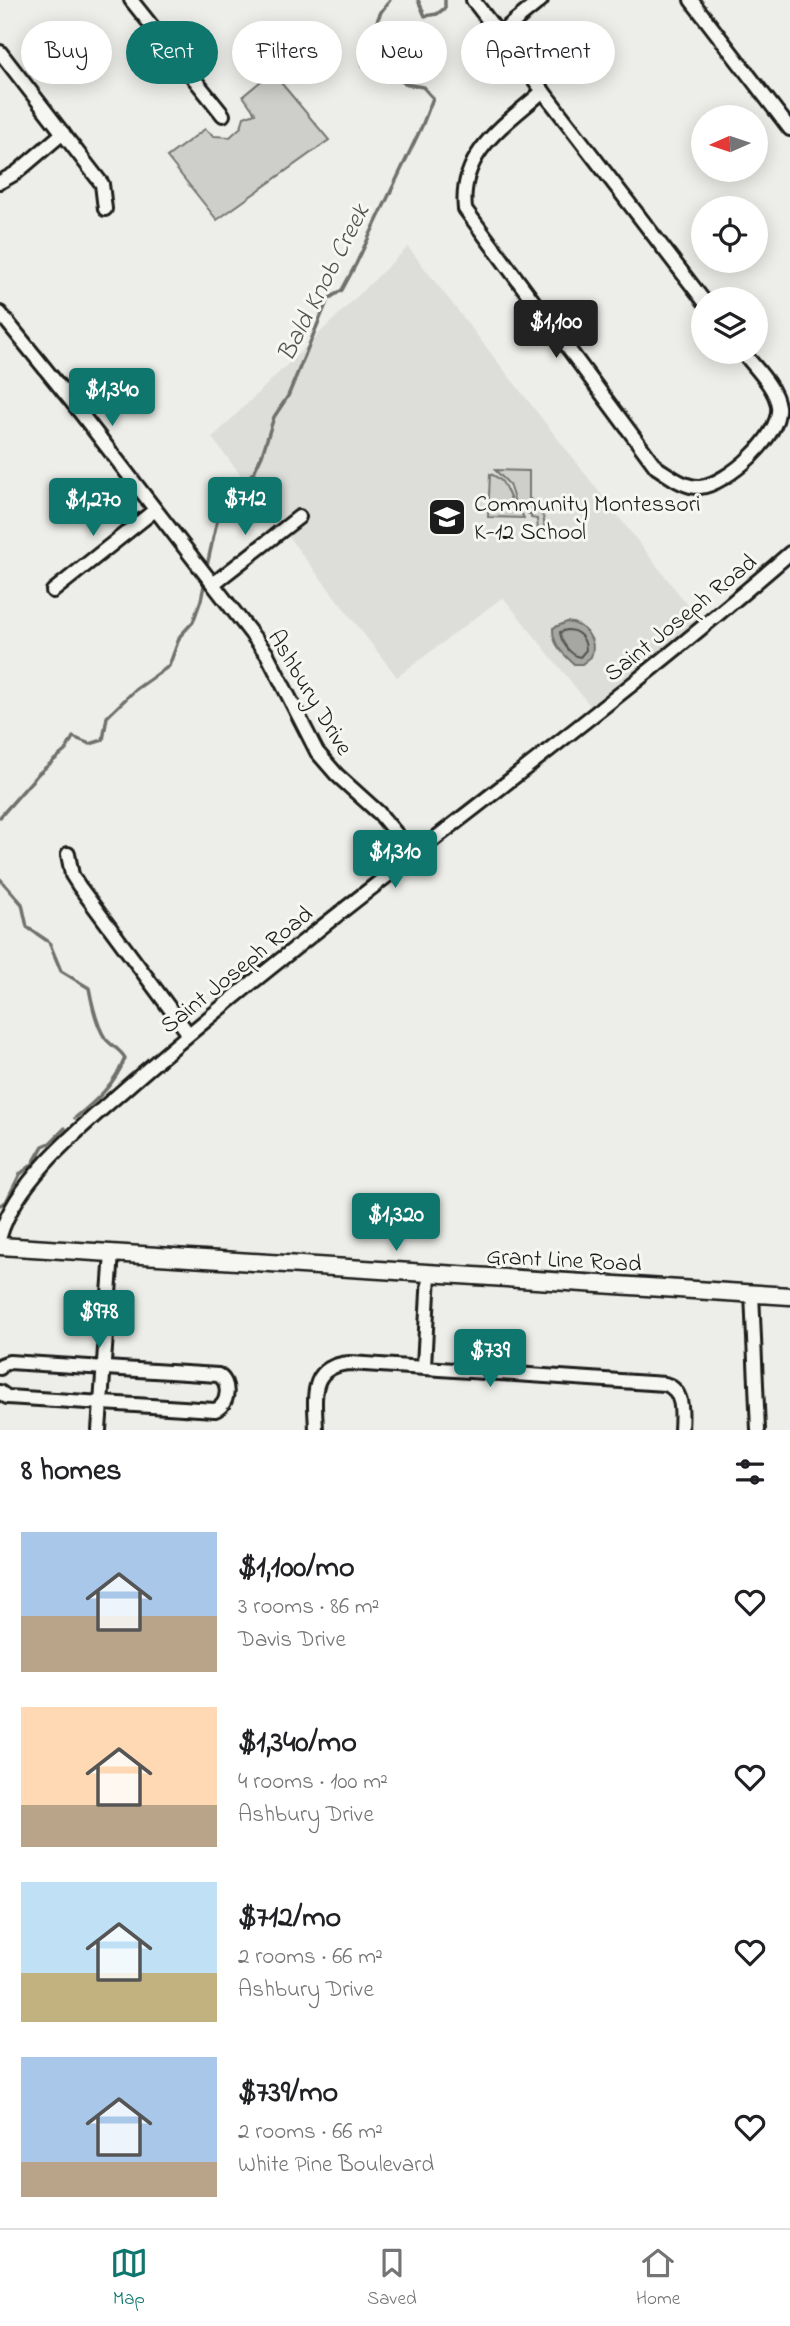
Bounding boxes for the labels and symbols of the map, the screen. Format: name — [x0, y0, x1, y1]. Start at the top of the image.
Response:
north arrow — [691, 105, 768, 182]
water label: Bald Knob Creek — [269, 196, 381, 369]
pin: $1,100 — [499, 300, 613, 360]
pin: $1,340 — [55, 368, 169, 428]
pin: $712 — [204, 477, 286, 537]
pin: $1,270 — [36, 478, 150, 538]
place label: Community Montessori K-12 School — [474, 488, 701, 551]
school or university icon: Community Montessori K-12 School — [426, 496, 468, 538]
street label: Saint Joseph Road — [598, 546, 766, 692]
street label: Ashbury Drive — [257, 624, 360, 764]
pin: $1,310 — [338, 830, 452, 890]
street label: Saint Joseph Road — [154, 898, 322, 1044]
pin: $1,320 — [339, 1194, 453, 1253]
street label: Grant Line Road — [485, 1240, 643, 1283]
pin: $978 — [58, 1290, 140, 1350]
pin: $739 — [449, 1330, 531, 1389]

